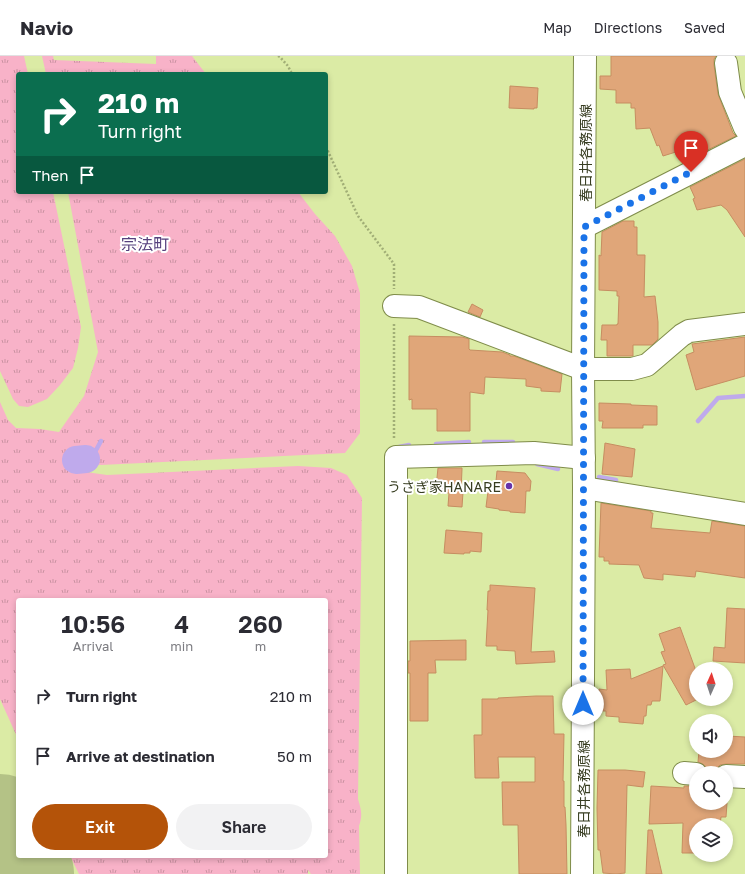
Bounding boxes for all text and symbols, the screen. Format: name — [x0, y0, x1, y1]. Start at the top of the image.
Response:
text: Navio — [20, 16, 73, 39]
text: Map — [543, 19, 572, 36]
text: Directions — [594, 19, 662, 36]
text: Saved — [684, 19, 725, 36]
text: 210 m — [98, 86, 179, 119]
icon: right — [32, 88, 84, 140]
street label: 春日井各務原線 — [577, 104, 594, 202]
text: Turn right — [98, 120, 182, 142]
pin — [674, 131, 708, 172]
icon: arrive — [680, 137, 702, 159]
icon: arrive — [76, 164, 98, 186]
text: Then — [32, 166, 68, 184]
district label: 宗法町 — [121, 234, 169, 254]
place label: うさぎ家HANARE — [387, 478, 501, 495]
marker: うさぎ家HANARE — [504, 481, 514, 491]
text: 10:56 — [61, 609, 125, 638]
text: 4 — [174, 609, 189, 638]
text: 260 — [238, 609, 283, 638]
text: Arrival — [73, 638, 114, 654]
text: min — [170, 638, 193, 654]
text: m — [255, 638, 266, 654]
north arrow — [689, 662, 733, 706]
map controls — [689, 662, 733, 862]
position arrow — [562, 683, 604, 725]
icon: right — [32, 685, 54, 707]
text: Turn right — [66, 687, 137, 705]
text: 210 m — [270, 687, 312, 705]
button: sound — [689, 714, 733, 758]
street label: 春日井各務原線 — [575, 740, 592, 838]
icon: arrive — [32, 745, 54, 767]
text: Arrive at destination — [66, 747, 215, 765]
text: 50 m — [277, 747, 312, 765]
button: search — [689, 766, 733, 810]
button: Exit — [32, 804, 168, 850]
button: Share — [176, 804, 312, 850]
button: layers — [689, 818, 733, 862]

